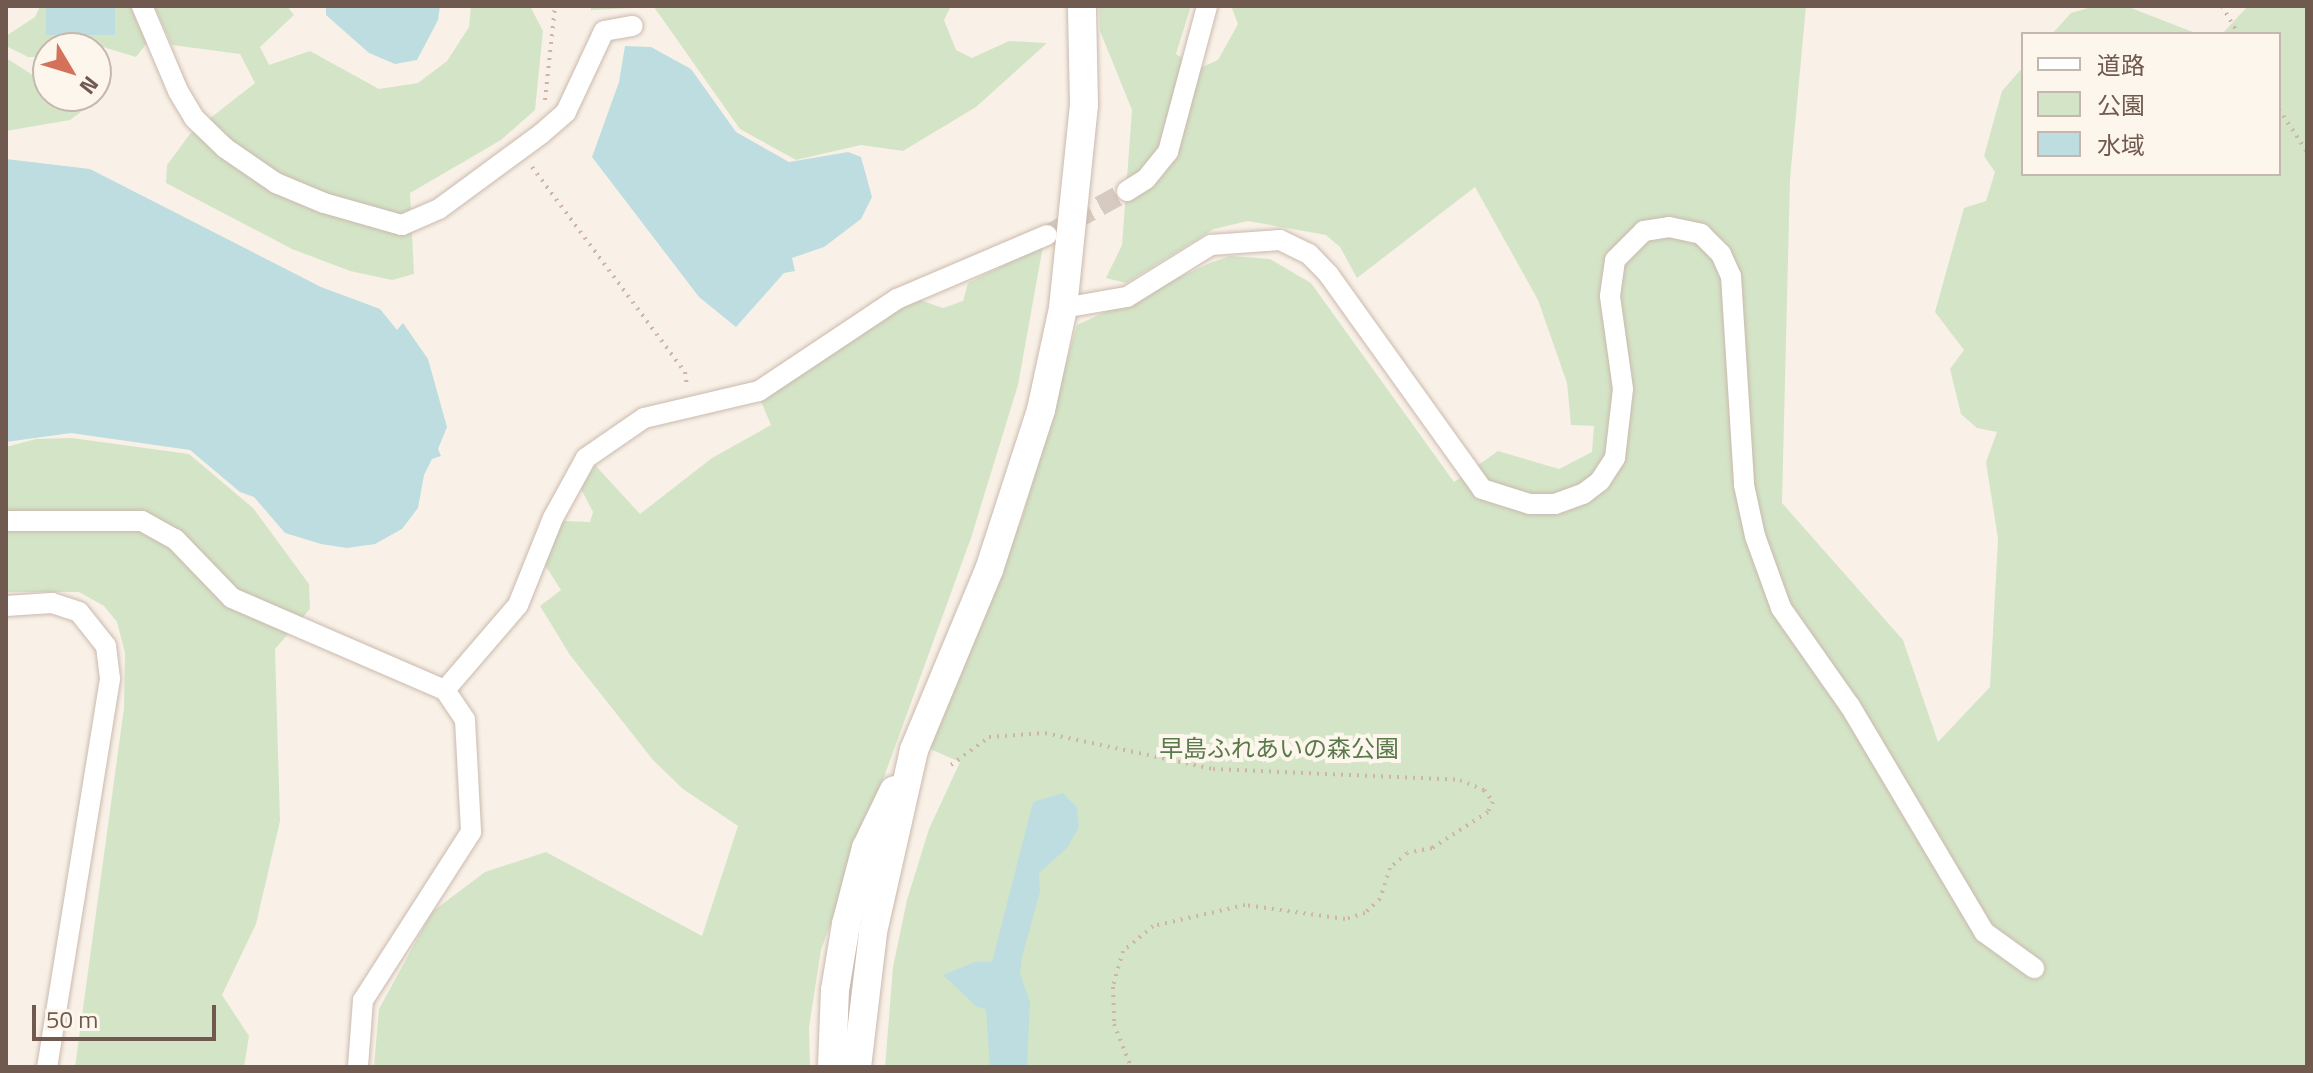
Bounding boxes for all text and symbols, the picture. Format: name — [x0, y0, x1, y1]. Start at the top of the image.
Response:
north arrow — [32, 32, 112, 112]
legend — [2021, 32, 2281, 176]
text: 道路 — [2097, 47, 2145, 83]
text: N — [71, 69, 107, 102]
text: 公園 — [2097, 87, 2145, 123]
text: 水域 — [2097, 127, 2145, 163]
park label: 早島ふれあいの森公園 — [1159, 735, 1399, 763]
scale bar — [36, 989, 220, 1039]
text: 50 m — [46, 1001, 98, 1037]

